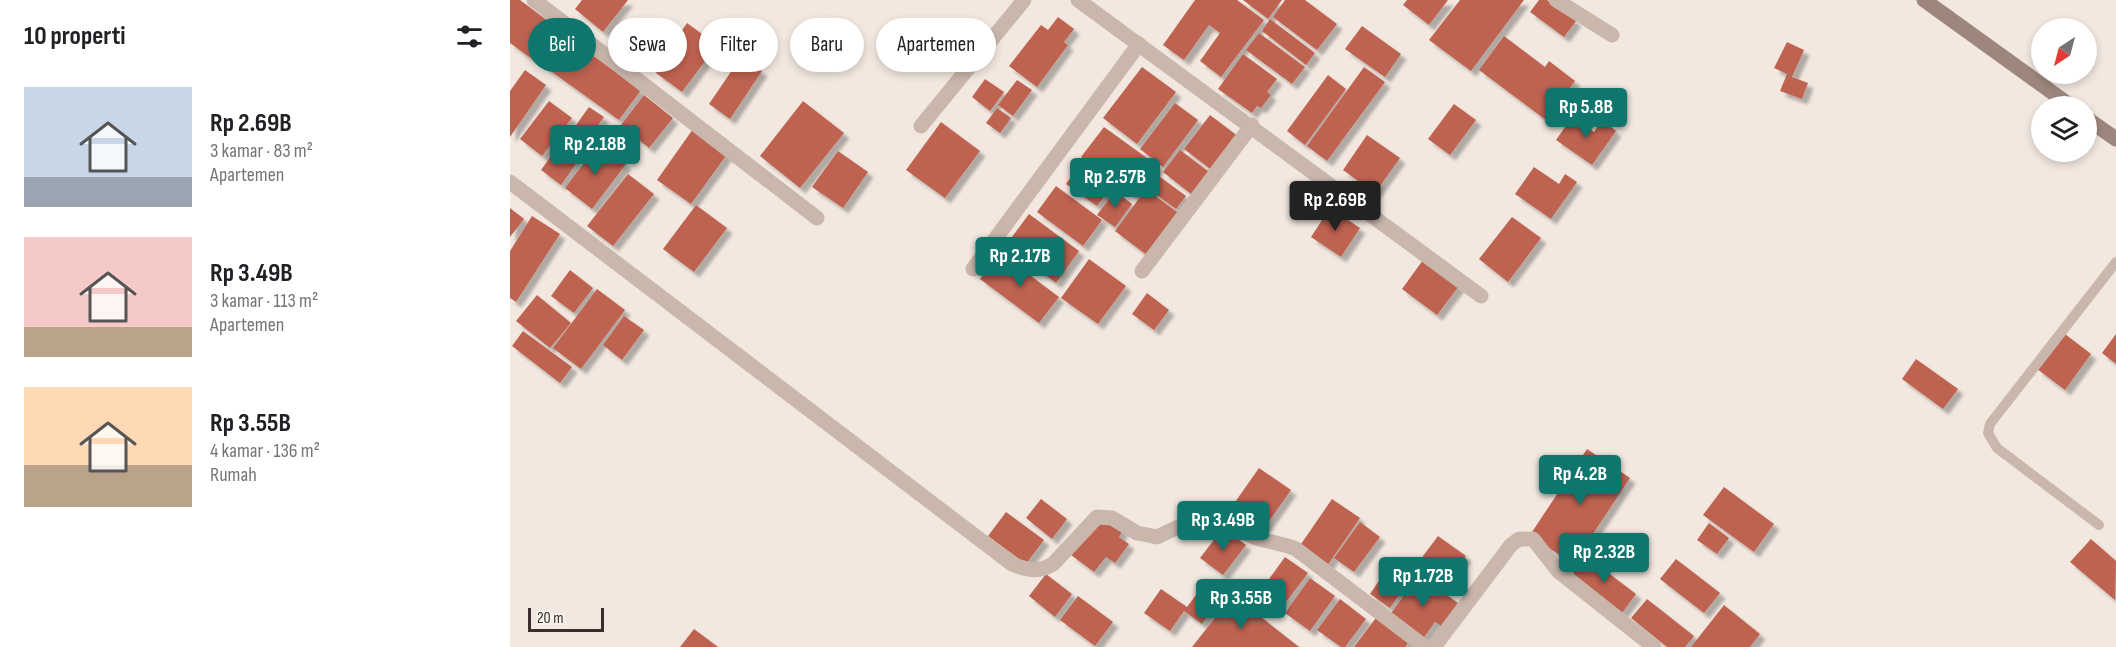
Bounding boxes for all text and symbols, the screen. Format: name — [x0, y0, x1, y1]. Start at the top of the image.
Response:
chip: Beli — [528, 18, 596, 72]
chip: Sewa — [608, 18, 687, 72]
chip: Filter — [699, 18, 778, 72]
chip: Baru — [790, 18, 864, 72]
chip: Apartemen — [876, 18, 996, 72]
north arrow — [2031, 18, 2097, 84]
map controls — [2031, 18, 2097, 162]
icon: filters — [453, 20, 486, 53]
text: 10 properti — [24, 21, 126, 52]
pin: Rp 5.8B — [1531, 88, 1641, 139]
text: Rp 5.8B — [1559, 95, 1613, 119]
button: layers — [2031, 96, 2097, 162]
text: Rp 2.69B — [210, 108, 292, 139]
icon: home — [72, 111, 144, 183]
pin: Rp 2.18B — [533, 125, 657, 176]
text: Rp 2.18B — [564, 132, 626, 156]
text: 3 kamar · 83 m² — [210, 139, 313, 163]
pin: Rp 2.57B — [1053, 158, 1177, 209]
text: Apartemen — [210, 163, 284, 187]
text: Rp 2.57B — [1084, 165, 1146, 189]
pin: Rp 2.69B — [1273, 181, 1397, 232]
text: Rp 2.69B — [1304, 188, 1366, 212]
pin: Rp 2.17B — [958, 237, 1082, 288]
text: Rp 2.17B — [989, 244, 1051, 268]
text: Rp 3.49B — [210, 258, 293, 289]
icon: home — [72, 261, 144, 333]
text: 3 kamar · 113 m² — [210, 289, 318, 313]
text: Apartemen — [210, 313, 284, 337]
text: Rp 3.55B — [210, 408, 291, 439]
icon: home — [72, 411, 144, 483]
text: 4 kamar · 136 m² — [210, 439, 320, 463]
pin: Rp 4.2B — [1525, 455, 1635, 506]
text: Rp 4.2B — [1553, 462, 1607, 486]
text: Rumah — [210, 463, 257, 487]
pin: Rp 3.49B — [1161, 501, 1285, 552]
text: Rp 3.49B — [1191, 508, 1255, 532]
pin: Rp 2.32B — [1542, 533, 1666, 584]
text: Rp 2.32B — [1573, 540, 1635, 564]
pin: Rp 1.72B — [1361, 557, 1485, 608]
text: Rp 1.72B — [1393, 564, 1453, 588]
pin: Rp 3.55B — [1179, 579, 1303, 630]
text: Rp 3.55B — [1210, 586, 1272, 610]
scale bar — [528, 605, 604, 632]
text: 20 m — [537, 609, 564, 628]

